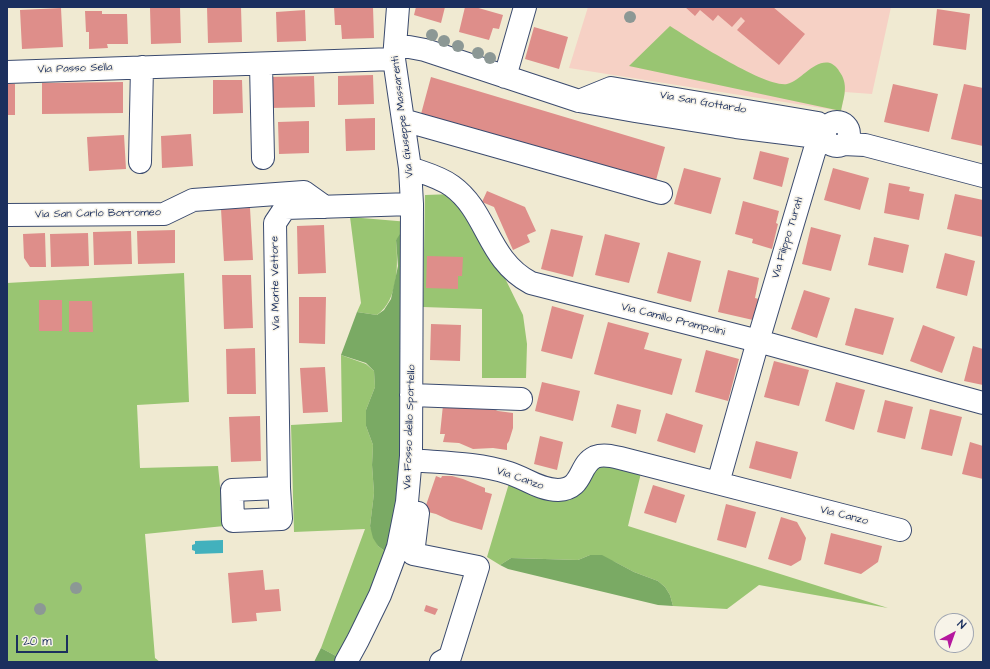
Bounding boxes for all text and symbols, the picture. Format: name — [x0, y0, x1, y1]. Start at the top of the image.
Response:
street label: Via Giuseppe Massarenti — [389, 55, 417, 179]
street label: Via Passo Sella — [37, 61, 113, 77]
street label: Via San Gottardo — [659, 89, 747, 117]
street label: Via Filippo Turati — [769, 196, 807, 280]
street label: Via San Carlo Borromeo — [35, 206, 161, 222]
street label: Via Monte Vettore — [269, 236, 283, 330]
street label: Via Camillo Prampolini — [620, 301, 726, 339]
street label: Via Fosso dello Sportello — [401, 364, 419, 490]
street label: Via Canzo — [495, 465, 545, 493]
street label: Via Canzo — [819, 504, 869, 528]
north arrow — [934, 613, 974, 653]
text: N — [954, 616, 969, 632]
scale bar — [18, 627, 70, 653]
text: 20 m — [23, 633, 52, 650]

